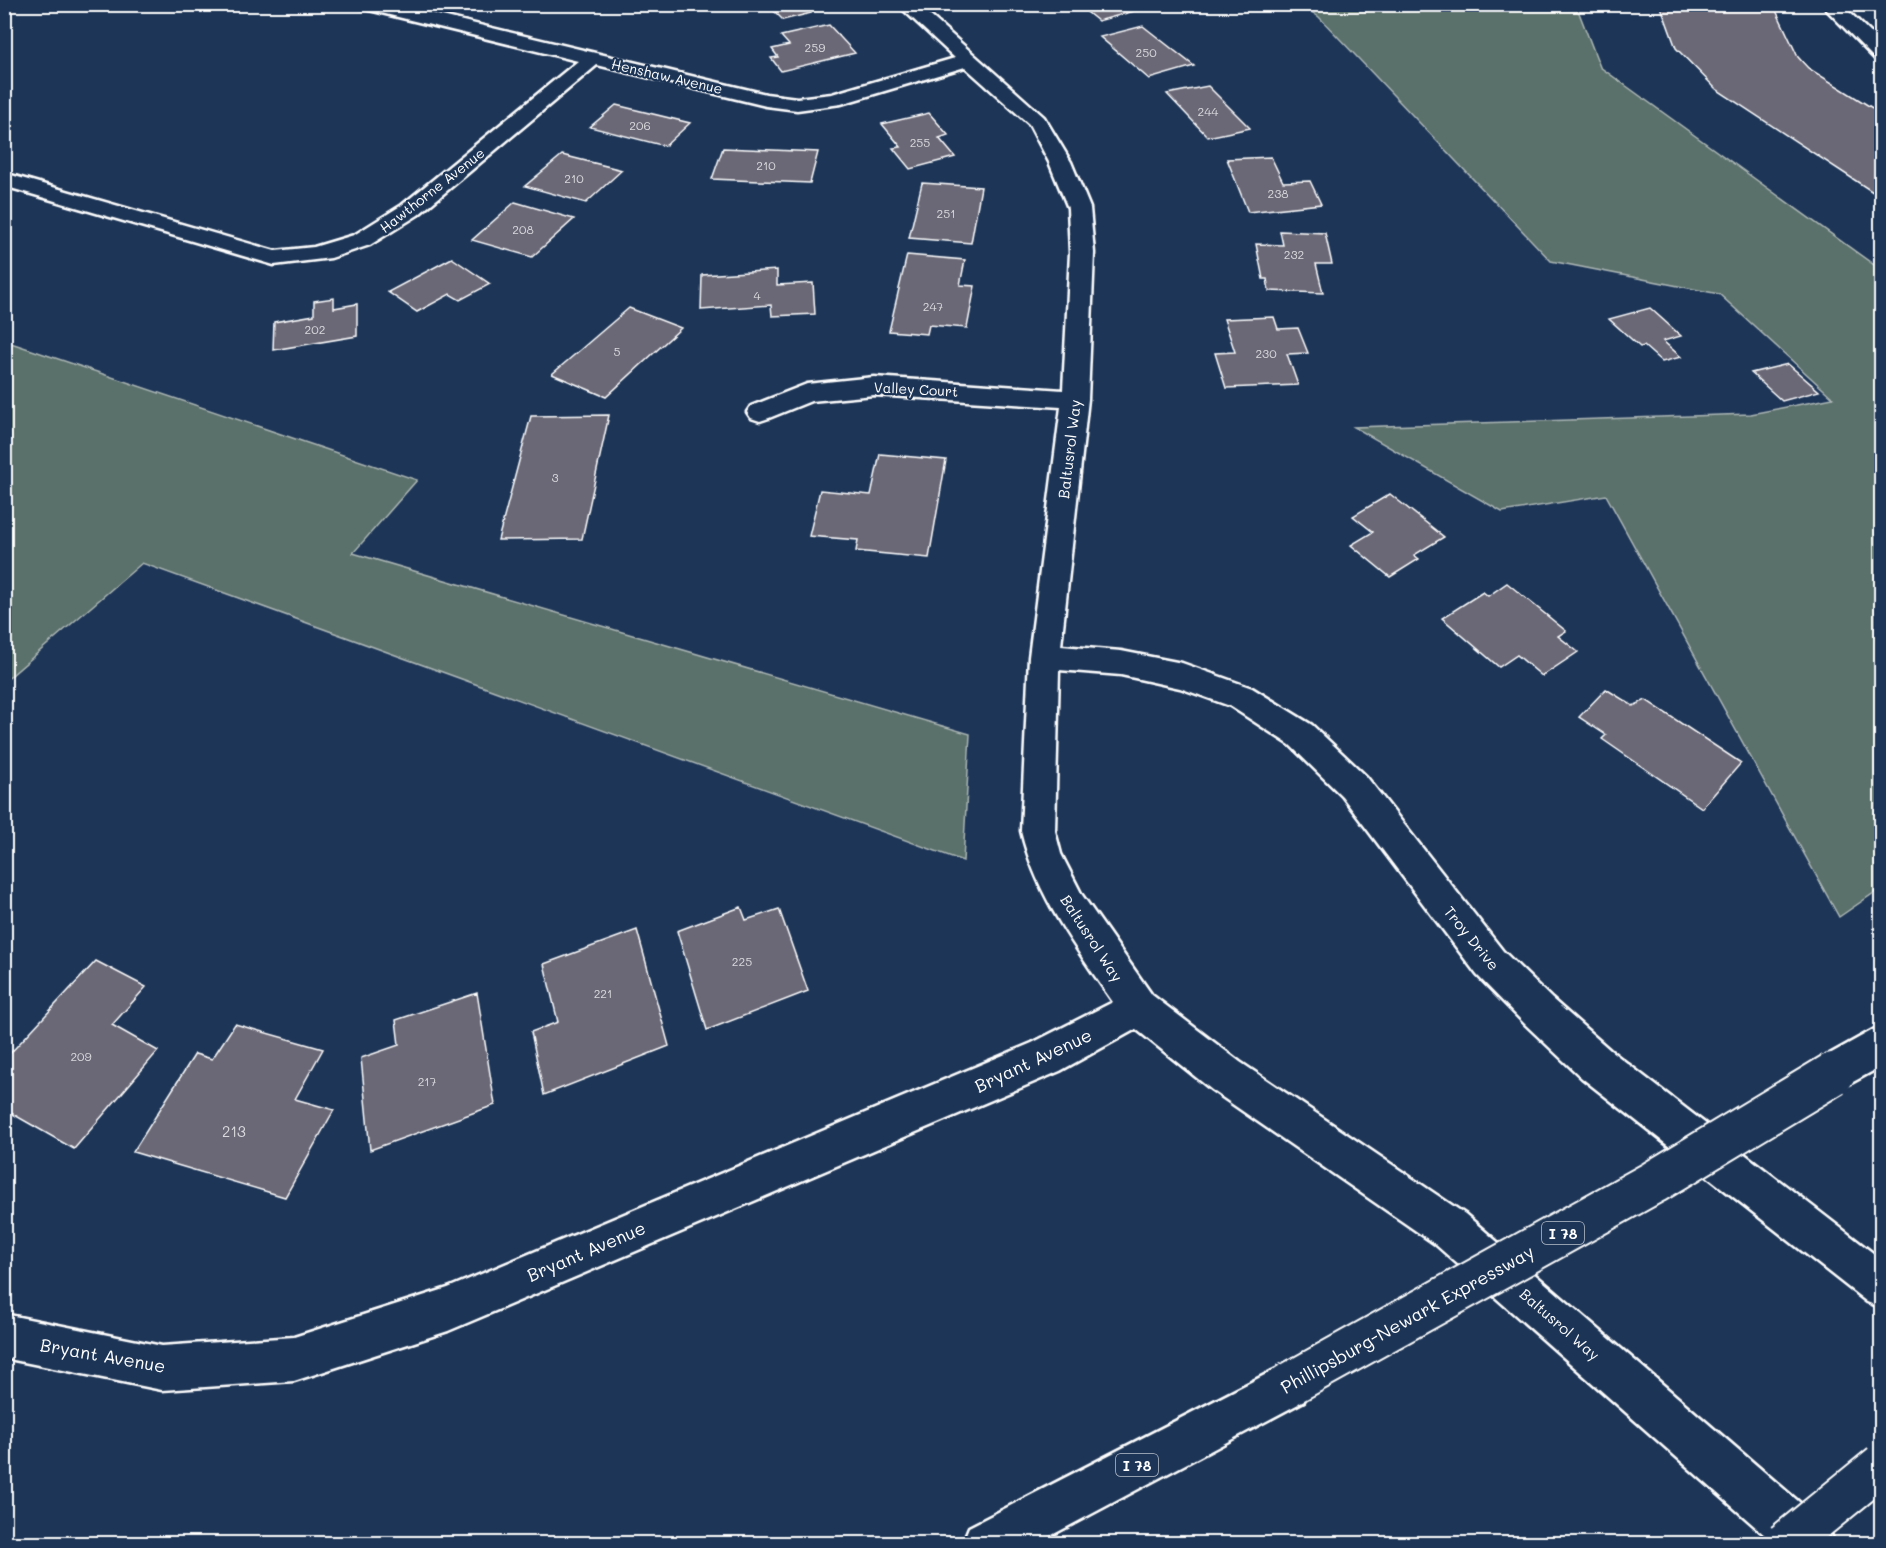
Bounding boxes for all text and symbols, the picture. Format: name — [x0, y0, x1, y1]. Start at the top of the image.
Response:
house number: 259 — [805, 39, 825, 55]
house number: 250 — [1135, 44, 1157, 60]
street label: Henshaw Avenue — [610, 54, 724, 98]
house number: 244 — [1198, 103, 1218, 119]
house number: 206 — [629, 117, 651, 133]
house number: 255 — [910, 134, 930, 150]
street label: Hawthorne Avenue — [376, 143, 488, 237]
house number: 210 — [756, 157, 776, 173]
house number: 210 — [564, 170, 584, 186]
house number: 238 — [1268, 185, 1288, 201]
house number: 251 — [936, 205, 956, 221]
house number: 208 — [512, 221, 534, 237]
house number: 232 — [1284, 246, 1304, 262]
house number: 4 — [753, 287, 761, 303]
house number: 247 — [923, 298, 944, 314]
house number: 202 — [305, 321, 325, 337]
house number: 5 — [614, 343, 621, 359]
house number: 230 — [1255, 345, 1277, 361]
street label: Valley Court — [873, 377, 959, 401]
street label: Baltusrol Way — [1053, 398, 1085, 500]
house number: 3 — [551, 469, 559, 485]
street label: Baltusrol Way — [1056, 891, 1128, 985]
street label: Troy Drive — [1440, 902, 1504, 974]
house number: 225 — [732, 953, 752, 969]
house number: 221 — [594, 985, 612, 1001]
street label: Bryant Avenue — [970, 1022, 1096, 1098]
house number: 209 — [70, 1048, 92, 1064]
house number: 217 — [418, 1073, 437, 1089]
house number: 213 — [222, 1121, 246, 1141]
street label: Bryant Avenue — [523, 1215, 649, 1287]
road number: I 78 — [1542, 1222, 1584, 1244]
street label: Phillipsburg-Newark Expressway — [1276, 1239, 1538, 1399]
street label: Baltusrol Way — [1516, 1284, 1604, 1364]
street label: Bryant Avenue — [38, 1332, 168, 1378]
road number: I 78 — [1116, 1454, 1158, 1476]

